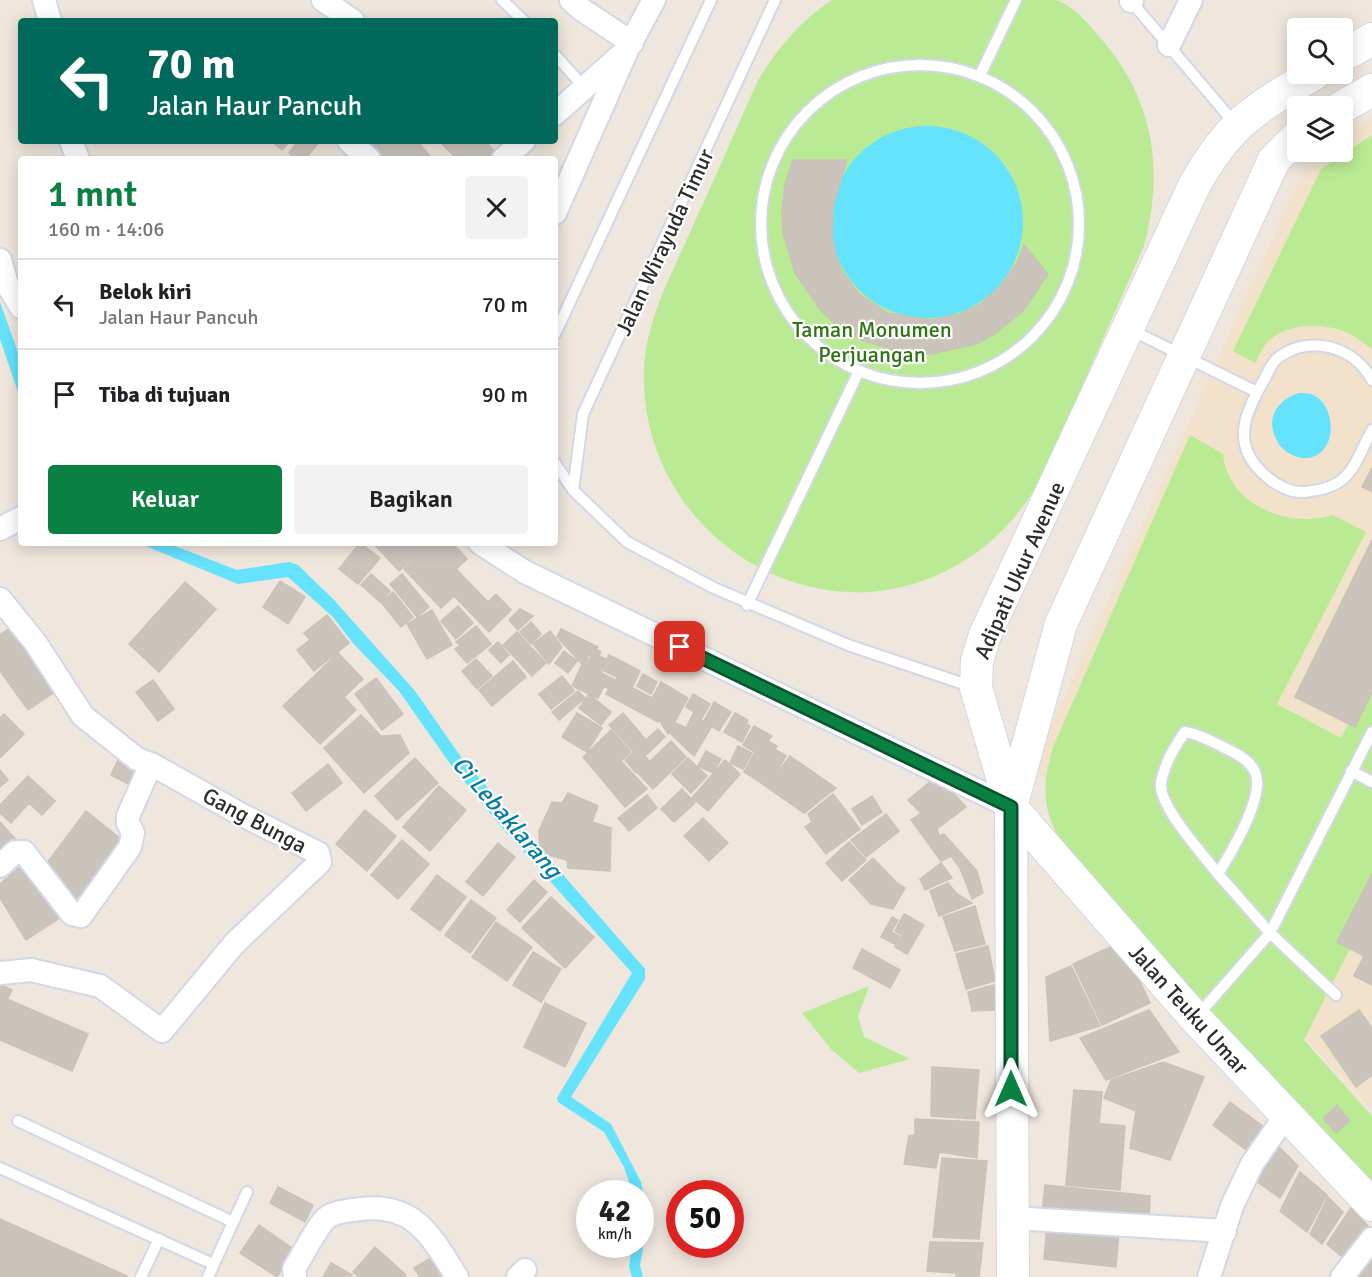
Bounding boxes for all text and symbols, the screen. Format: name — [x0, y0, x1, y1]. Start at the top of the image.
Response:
map controls — [1287, 18, 1353, 162]
button: search — [1287, 18, 1353, 84]
text: 70 m — [147, 39, 236, 90]
icon: left — [48, 42, 126, 120]
text: Jalan Haur Pancuh — [147, 90, 362, 123]
button: layers — [1287, 96, 1353, 162]
street label: Jalan Wirayuda Timur — [609, 145, 720, 340]
text: 1 mnt — [48, 172, 137, 217]
button: close — [465, 176, 528, 239]
text: 160 m · 14:06 — [48, 217, 164, 242]
text: Belok kiri — [99, 278, 192, 305]
icon: left — [48, 288, 81, 321]
text: 70 m — [482, 291, 528, 318]
text: Jalan Haur Pancuh — [99, 305, 258, 330]
park label: Taman Monumen Perjuangan — [792, 316, 952, 368]
icon: arrive — [48, 378, 81, 411]
text: Tiba di tujuan — [99, 381, 230, 408]
text: 90 m — [482, 381, 528, 408]
button: Keluar — [48, 465, 282, 534]
button: Bagikan — [294, 465, 528, 534]
street label: Adipati Ukur Avenue — [968, 477, 1071, 663]
pin — [654, 621, 705, 672]
icon: arrive — [663, 630, 696, 663]
water label: Ci Lebaklarang — [446, 750, 570, 886]
street label: Gang Bunga — [198, 782, 311, 859]
street label: Jalan Teuku Umar — [1123, 939, 1254, 1080]
position arrow — [979, 1057, 1043, 1121]
speed limit sign: 50 — [666, 1180, 744, 1258]
text: 42 — [599, 1193, 631, 1230]
text: km/h — [598, 1225, 632, 1243]

